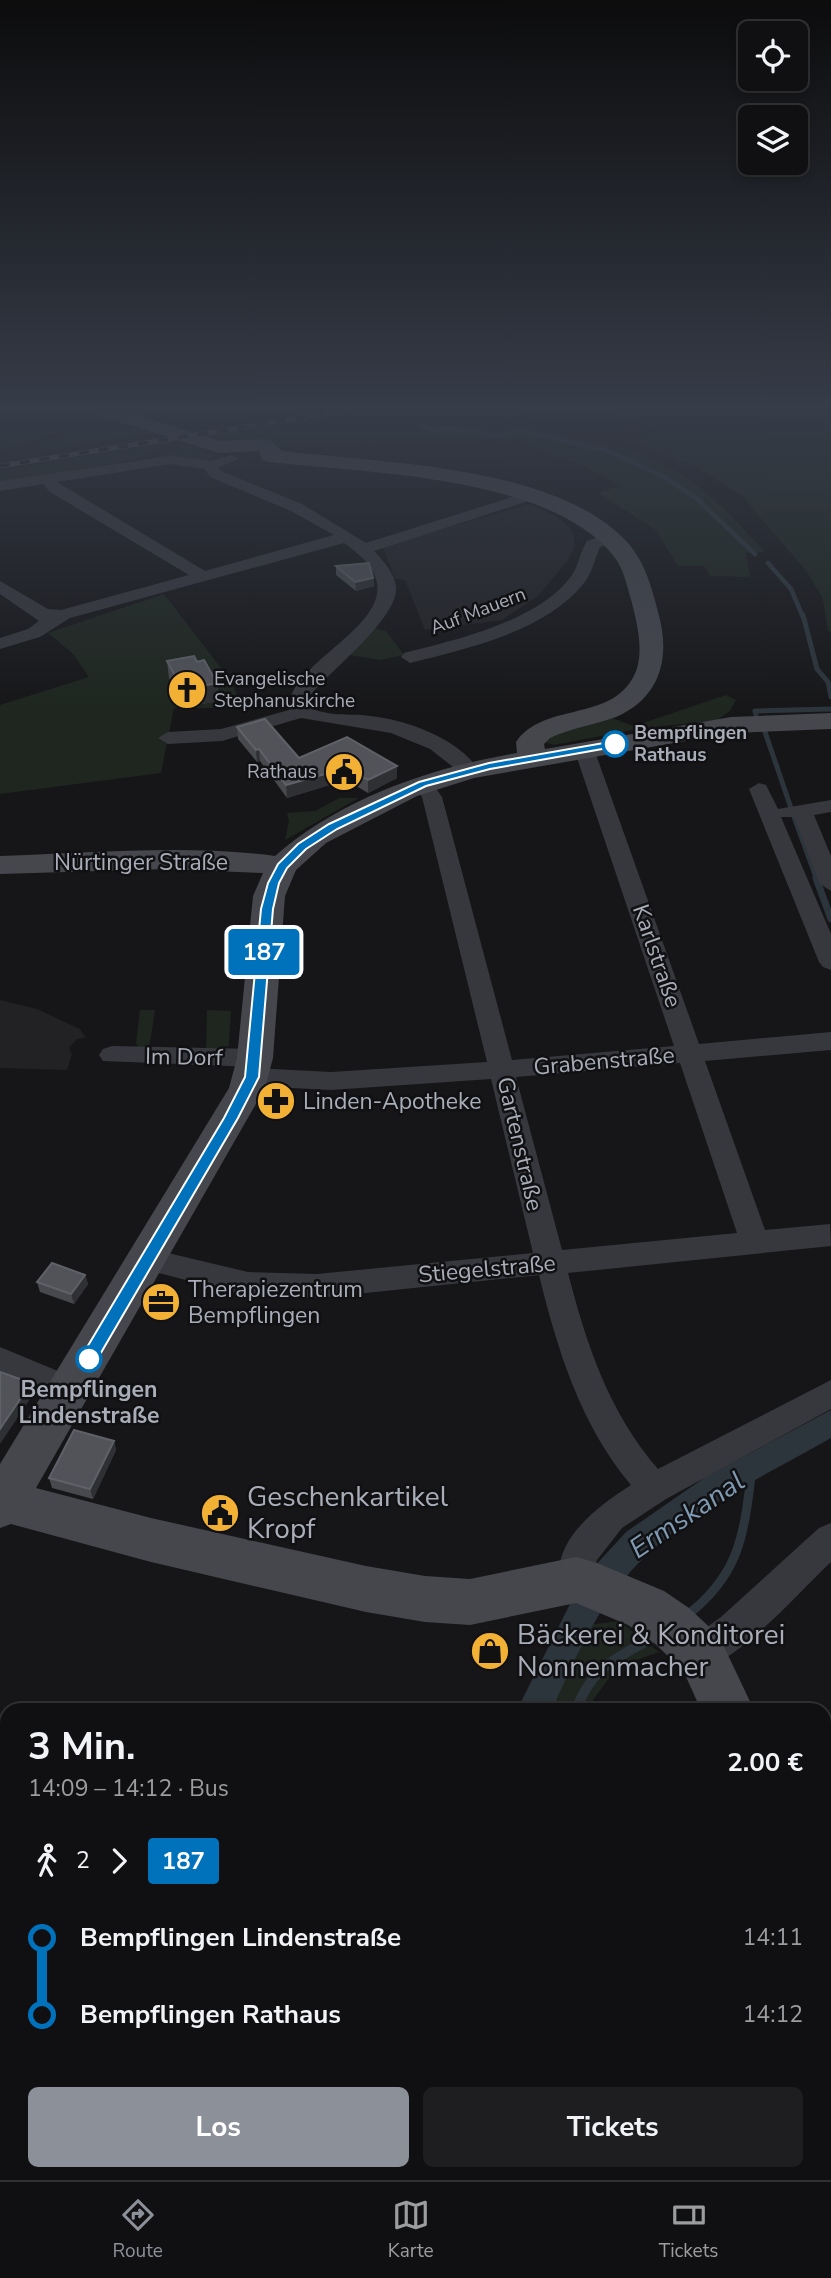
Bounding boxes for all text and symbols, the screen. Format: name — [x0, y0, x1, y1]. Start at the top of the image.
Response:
map controls — [738, 21, 808, 175]
button: locate — [738, 21, 808, 91]
button: layers — [738, 105, 808, 175]
street label: Auf Mauern — [426, 581, 530, 641]
place label: Evangelische Stephanuskirche — [214, 666, 355, 714]
church icon: Evangelische Stephanuskirche — [166, 669, 208, 711]
place label: Bempflingen Rathaus — [634, 720, 747, 768]
marker: Bempflingen Rathaus — [602, 731, 628, 757]
public building icon: Rathaus — [323, 751, 365, 793]
place label: Rathaus — [247, 759, 317, 785]
street label: Nürtinger Straße — [54, 847, 228, 878]
street label: Karlstraße — [625, 900, 689, 1012]
line badge: 187 — [224, 929, 304, 975]
text: 187 — [242, 936, 286, 968]
street label: Grabenstraße — [532, 1039, 676, 1083]
street label: Im Dorf — [145, 1041, 224, 1073]
street label: Gartenstraße — [490, 1074, 550, 1214]
pharmacy icon: Linden-Apotheke — [255, 1080, 297, 1122]
place label: Linden-Apotheke — [303, 1086, 482, 1117]
street label: Stiegelstraße — [417, 1248, 557, 1290]
place label: Therapiezentrum Bempflingen — [188, 1274, 363, 1331]
office icon: Therapiezentrum Bempflingen — [140, 1281, 182, 1323]
marker: Bempflingen Lindenstraße — [76, 1346, 102, 1372]
place label: Bempflingen Lindenstraße — [19, 1374, 159, 1431]
water label: Ermskanal — [622, 1462, 752, 1568]
place label: Geschenkartikel Kropf — [247, 1478, 449, 1548]
public building icon: Geschenkartikel Kropf — [199, 1492, 241, 1534]
place label: Bäckerei & Konditorei Nonnenmacher — [517, 1616, 785, 1686]
shop icon: Bäckerei & Konditorei Nonnenmacher — [469, 1630, 511, 1672]
text: 3 Min. — [28, 1721, 135, 1772]
text: 2.00 € — [727, 1745, 803, 1780]
text: 14:09 – 14:12 · Bus — [28, 1773, 229, 1804]
icon: walk — [28, 1842, 66, 1880]
icon: forward — [100, 1842, 138, 1880]
text: 2 — [76, 1845, 90, 1876]
text: 187 — [162, 1845, 205, 1877]
text: Bempflingen Lindenstraße — [80, 1920, 401, 1955]
text: 14:11 — [743, 1922, 803, 1953]
text: Bempflingen Rathaus — [80, 1997, 341, 2032]
text: 14:12 — [743, 1999, 803, 2030]
button: Los — [28, 2087, 409, 2167]
button: Tickets — [423, 2087, 803, 2167]
tab: Route — [112, 2196, 163, 2264]
tab: Karte — [388, 2196, 434, 2264]
tab: Tickets — [659, 2196, 718, 2264]

